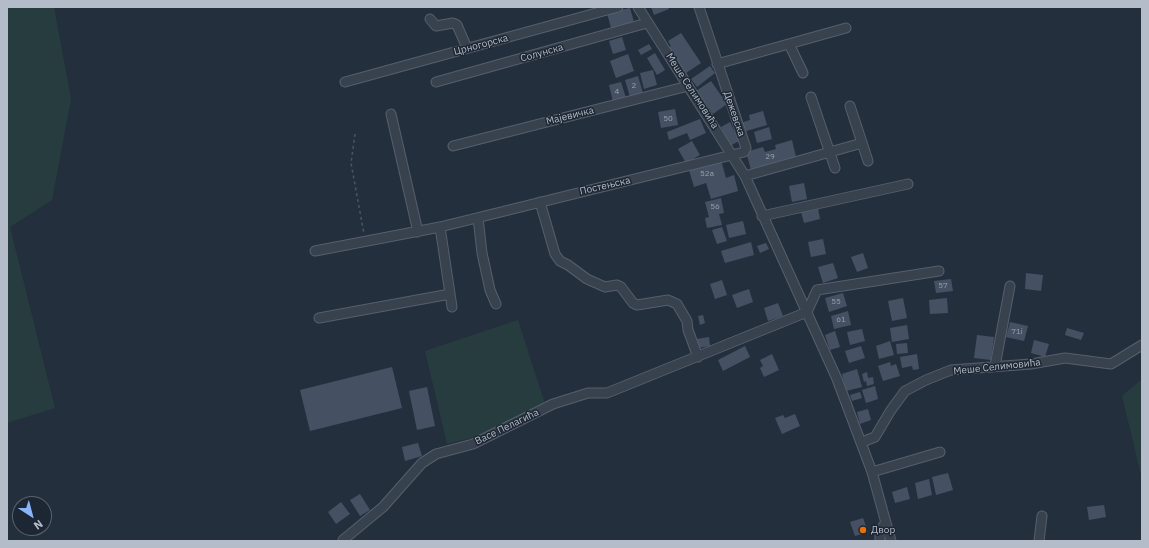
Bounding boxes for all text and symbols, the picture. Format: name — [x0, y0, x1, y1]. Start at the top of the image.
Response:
street label: Црногорска — [452, 32, 510, 58]
street label: Солунска — [519, 41, 565, 65]
street label: Меше Селимовића — [663, 51, 721, 131]
house number: 2 — [632, 81, 636, 91]
house number: 4 — [615, 87, 619, 97]
street label: Дежевска — [721, 90, 747, 138]
street label: Мајевичка — [545, 104, 595, 128]
house number: 50 — [663, 114, 673, 124]
house number: 29 — [765, 152, 775, 162]
house number: 52a — [700, 169, 714, 179]
street label: Постењска — [578, 174, 632, 198]
house number: 56 — [710, 202, 720, 212]
house number: 57 — [938, 281, 948, 291]
house number: 55 — [831, 297, 841, 307]
house number: 61 — [836, 315, 846, 325]
house number: 71i — [1011, 327, 1023, 337]
street label: Меше Селимовића — [953, 356, 1041, 378]
street label: Васе Пелагића — [473, 406, 541, 448]
north arrow — [12, 496, 52, 536]
text: N — [31, 517, 46, 533]
place label: Двор — [871, 524, 895, 536]
marker: Двор — [858, 525, 868, 535]

